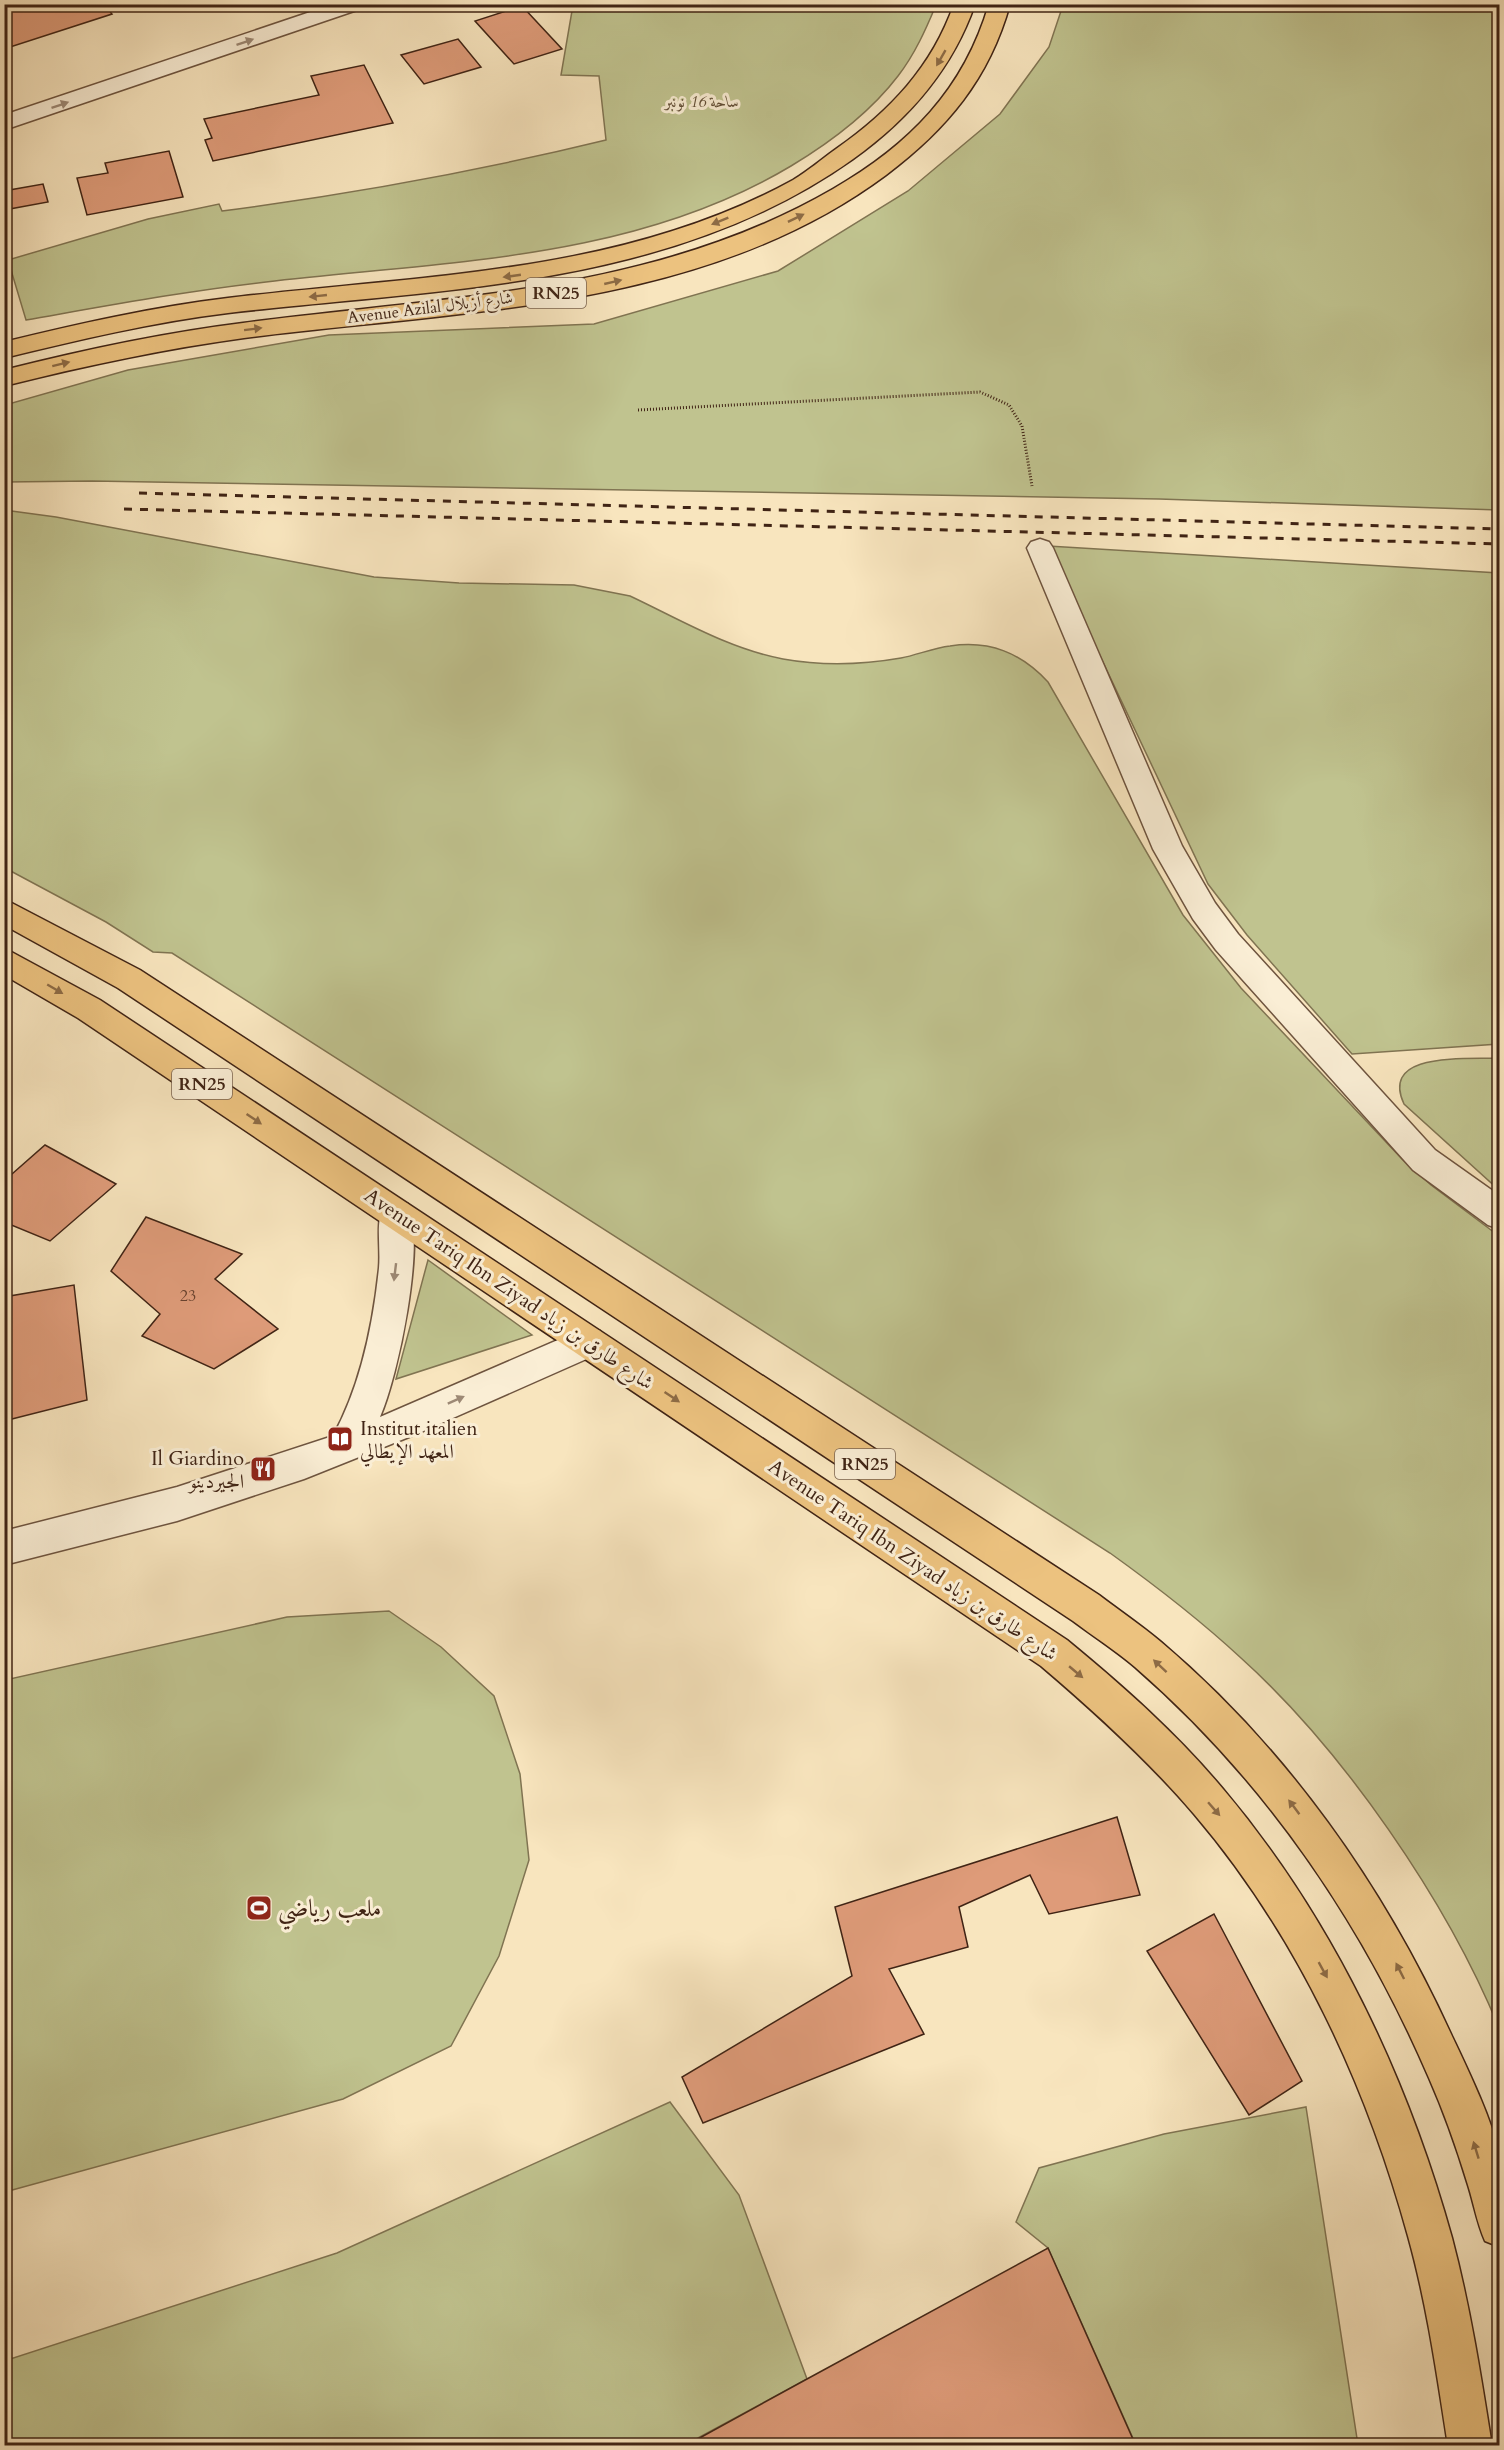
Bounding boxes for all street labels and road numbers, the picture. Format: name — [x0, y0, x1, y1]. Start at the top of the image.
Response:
road number: RN25 — [526, 278, 586, 308]
street label: Avenue Azilal شارع أزيلال — [346, 286, 514, 331]
road number: RN25 — [172, 1069, 232, 1099]
street label: Avenue Tariq Ibn Ziyad شارع طارق بن زياد — [357, 1182, 659, 1399]
road number: RN25 — [835, 1449, 895, 1479]
street label: Avenue Tariq Ibn Ziyad شارع طارق بن زياد — [761, 1453, 1063, 1670]

